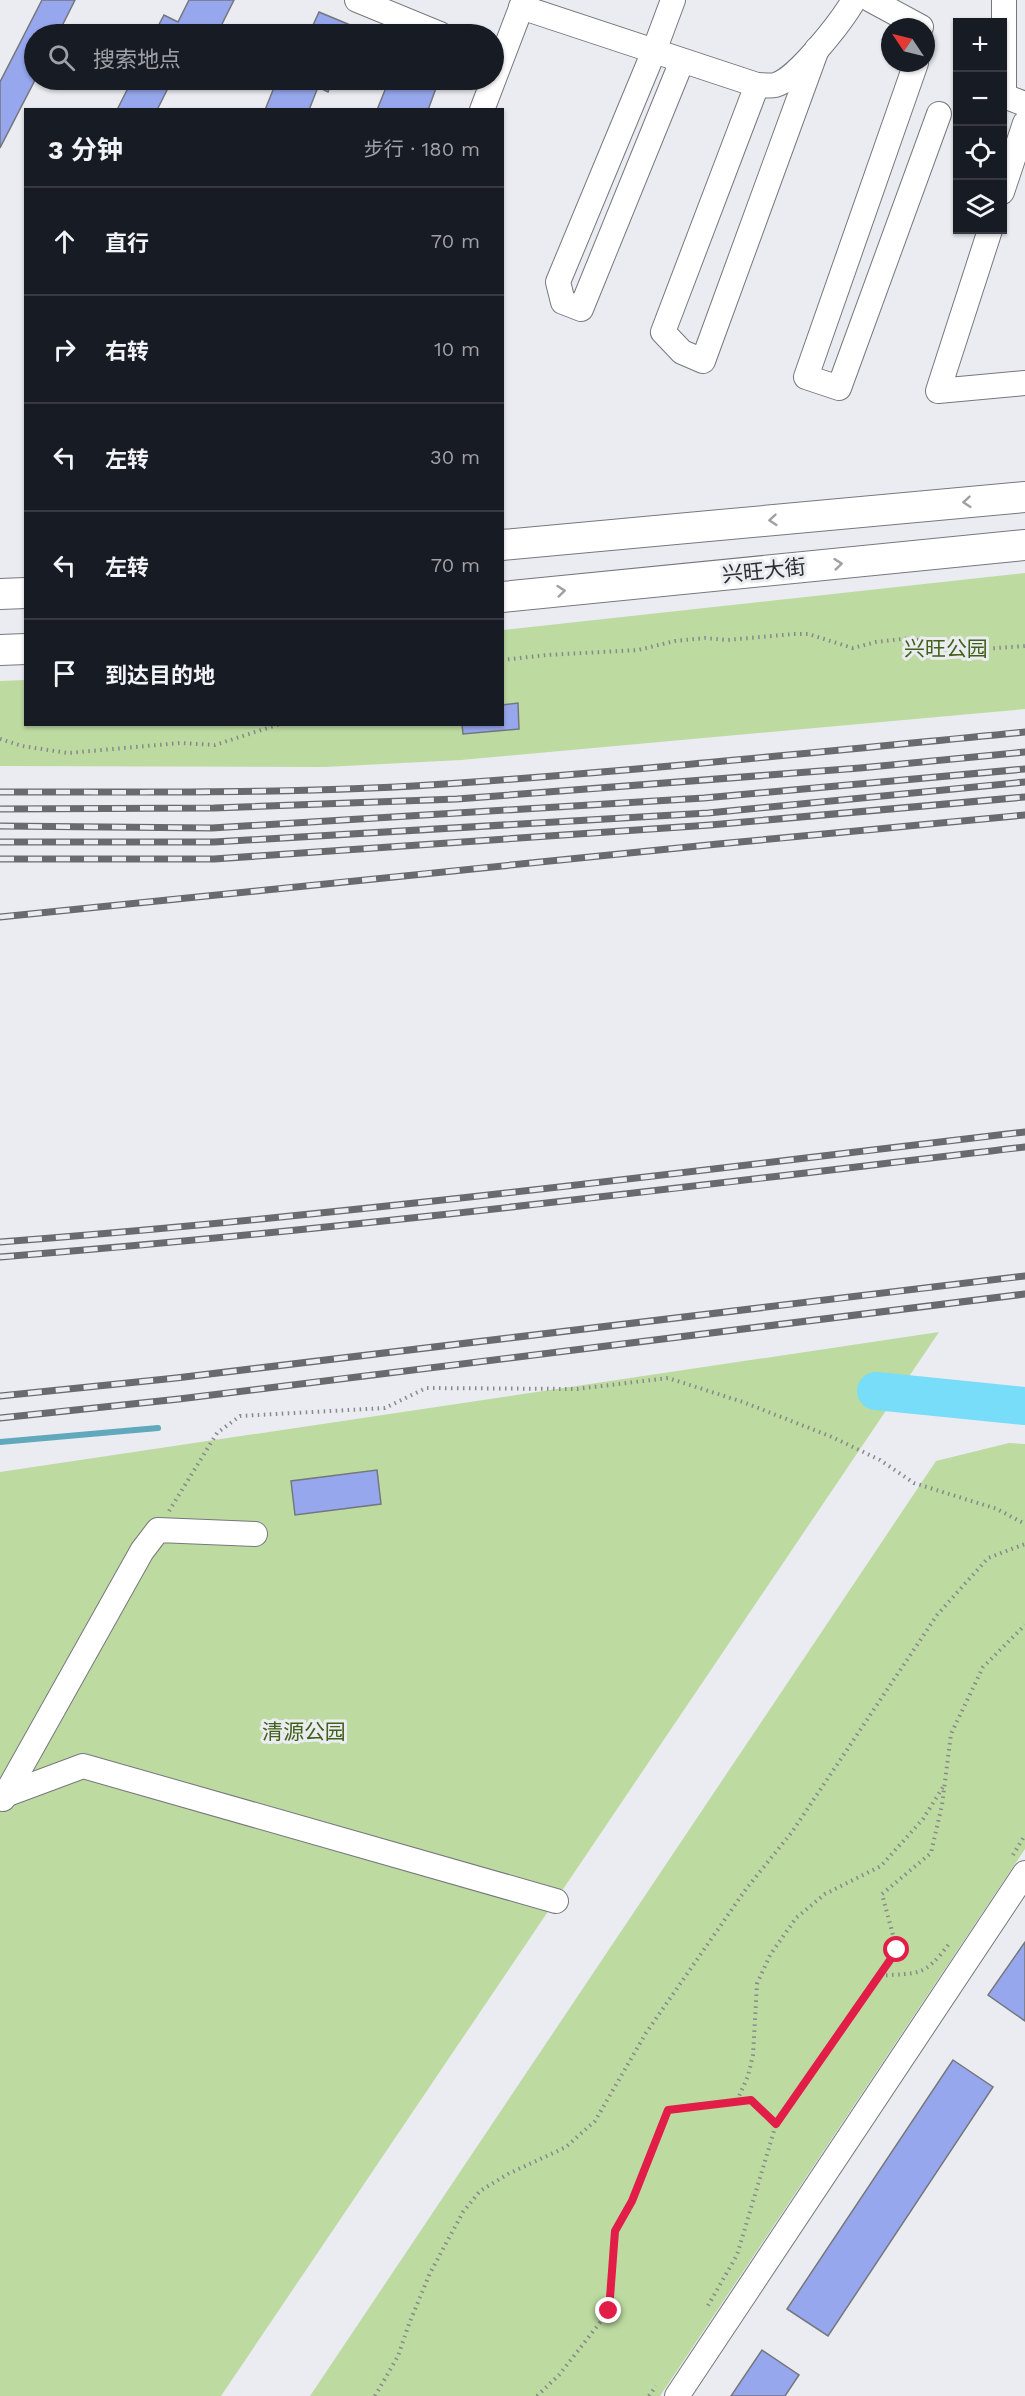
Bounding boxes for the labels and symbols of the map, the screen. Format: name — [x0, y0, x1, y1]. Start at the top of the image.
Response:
north arrow — [881, 18, 935, 72]
one-way arrow — [962, 495, 971, 508]
one-way arrow — [768, 513, 777, 526]
street label: 兴旺大街 — [721, 554, 807, 587]
one-way arrow — [834, 558, 843, 571]
one-way arrow — [556, 585, 565, 598]
park label: 兴旺公园 — [904, 636, 988, 661]
park label: 清源公园 — [262, 1719, 346, 1744]
route start — [883, 1936, 909, 1962]
route end — [595, 2297, 621, 2323]

